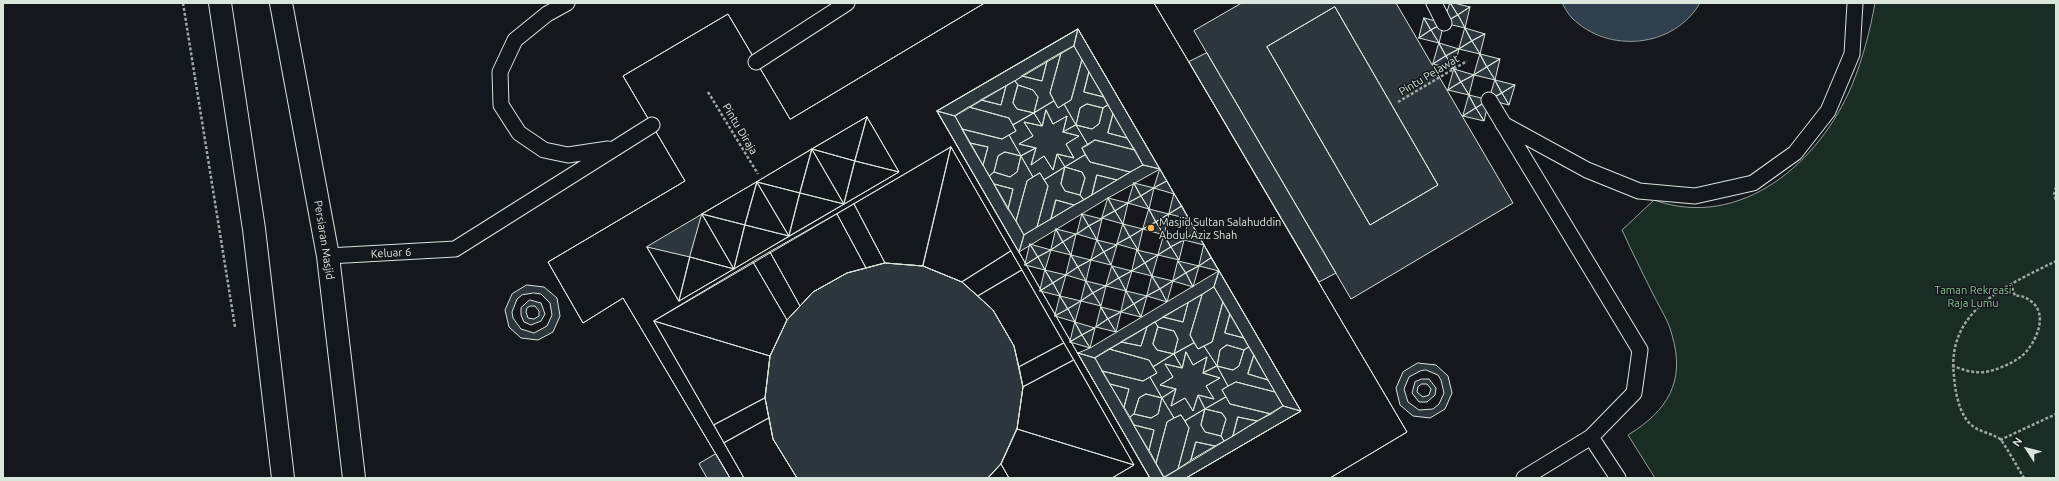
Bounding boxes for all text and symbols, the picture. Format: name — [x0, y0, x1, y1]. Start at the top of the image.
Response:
street label: Pintu Pelawat — [1396, 52, 1462, 98]
street label: Pintu Diraja — [720, 101, 760, 157]
street label: Persiaran Masjid — [311, 199, 337, 281]
place label: Masjid Sultan Salahuddin Abdul Aziz Shah — [1159, 215, 1281, 241]
marker: Masjid Sultan Salahuddin Abdul Aziz Shah — [1146, 223, 1156, 233]
street label: Keluar 6 — [371, 245, 411, 261]
park label: Taman Rekreasi Raja Lumu — [1934, 283, 2012, 309]
north arrow — [2007, 429, 2047, 469]
text: N — [2010, 435, 2025, 449]

